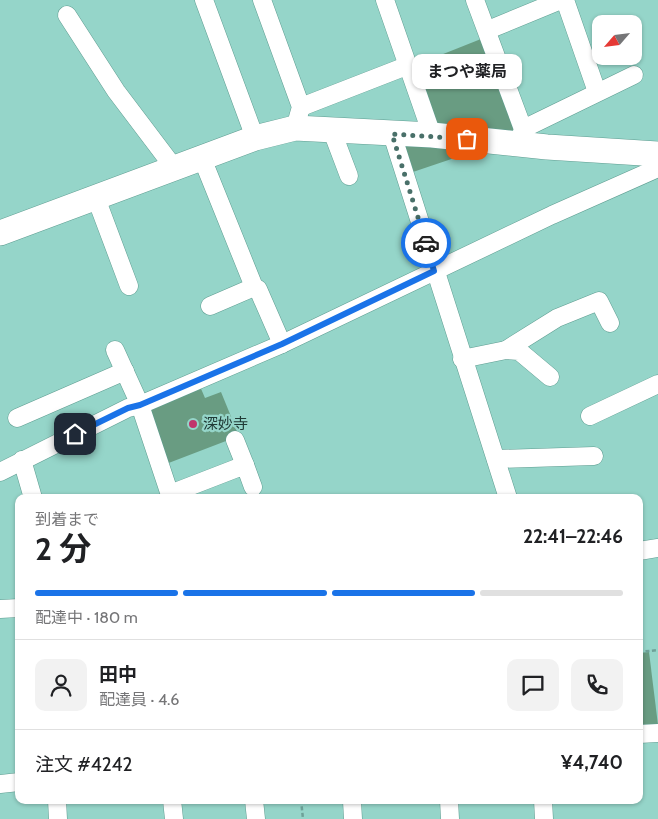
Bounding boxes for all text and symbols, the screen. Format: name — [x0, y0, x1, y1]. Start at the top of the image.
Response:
north arrow — [592, 15, 642, 65]
map controls — [592, 15, 642, 65]
callout: まつや薬局 — [412, 54, 522, 89]
text: まつや薬局 — [427, 62, 507, 81]
pin — [446, 118, 488, 160]
icon: bag — [453, 125, 481, 153]
courier — [401, 218, 451, 268]
icon: car — [412, 229, 440, 257]
pin — [54, 413, 96, 455]
place label: 深妙寺 — [203, 415, 248, 433]
marker: 深妙寺 — [187, 418, 199, 430]
icon: home — [61, 420, 89, 448]
text: 到着まで — [35, 510, 99, 529]
text: 22:41–22:46 — [523, 525, 623, 548]
text: 2 分 — [35, 529, 91, 568]
text: 配達中 · 180 m — [35, 608, 138, 627]
button: person — [35, 659, 87, 711]
button: chat — [507, 659, 559, 711]
button: phone — [571, 659, 623, 711]
text: 田中 — [99, 663, 137, 686]
text: 配達員 · 4.6 — [99, 690, 179, 709]
text: ¥4,740 — [561, 751, 623, 774]
text: 注文 #4242 — [35, 753, 133, 776]

